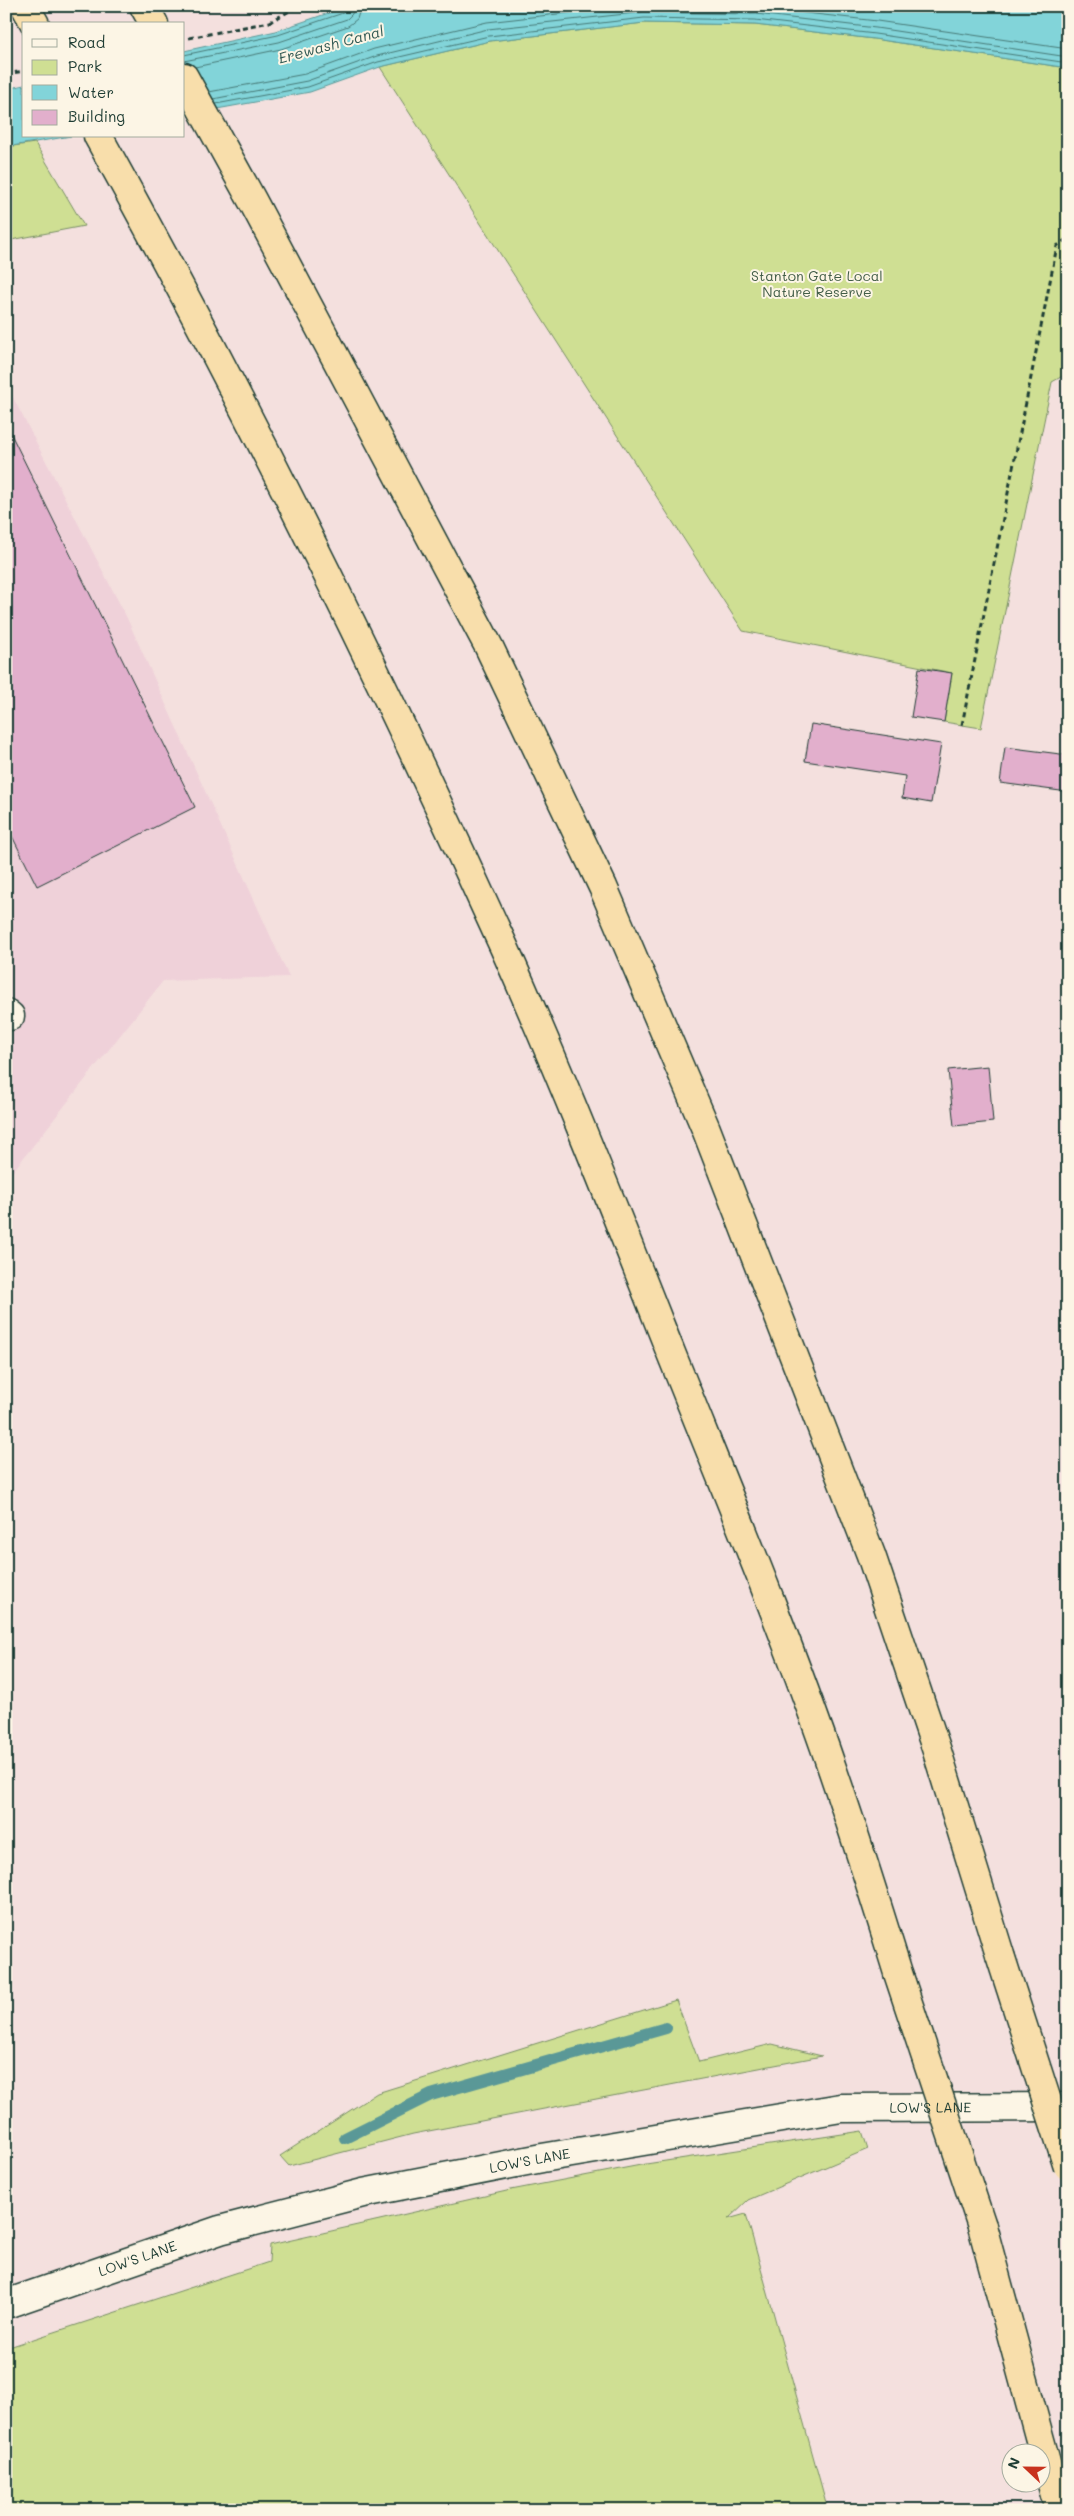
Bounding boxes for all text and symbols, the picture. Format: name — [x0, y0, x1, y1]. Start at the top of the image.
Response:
water label: Erewash Canal — [276, 20, 386, 68]
legend — [22, 22, 185, 138]
text: Road — [68, 32, 105, 52]
text: Park — [68, 56, 102, 76]
text: Water — [68, 82, 114, 102]
text: Building — [68, 106, 125, 126]
park label: Stanton Gate Local Nature Reserve — [751, 266, 883, 301]
street label: LOW'S LANE — [889, 2097, 971, 2117]
street label: LOW'S LANE — [488, 2143, 571, 2177]
street label: LOW'S LANE — [95, 2236, 179, 2280]
north arrow — [1002, 2444, 1052, 2494]
text: N — [1003, 2454, 1024, 2471]

